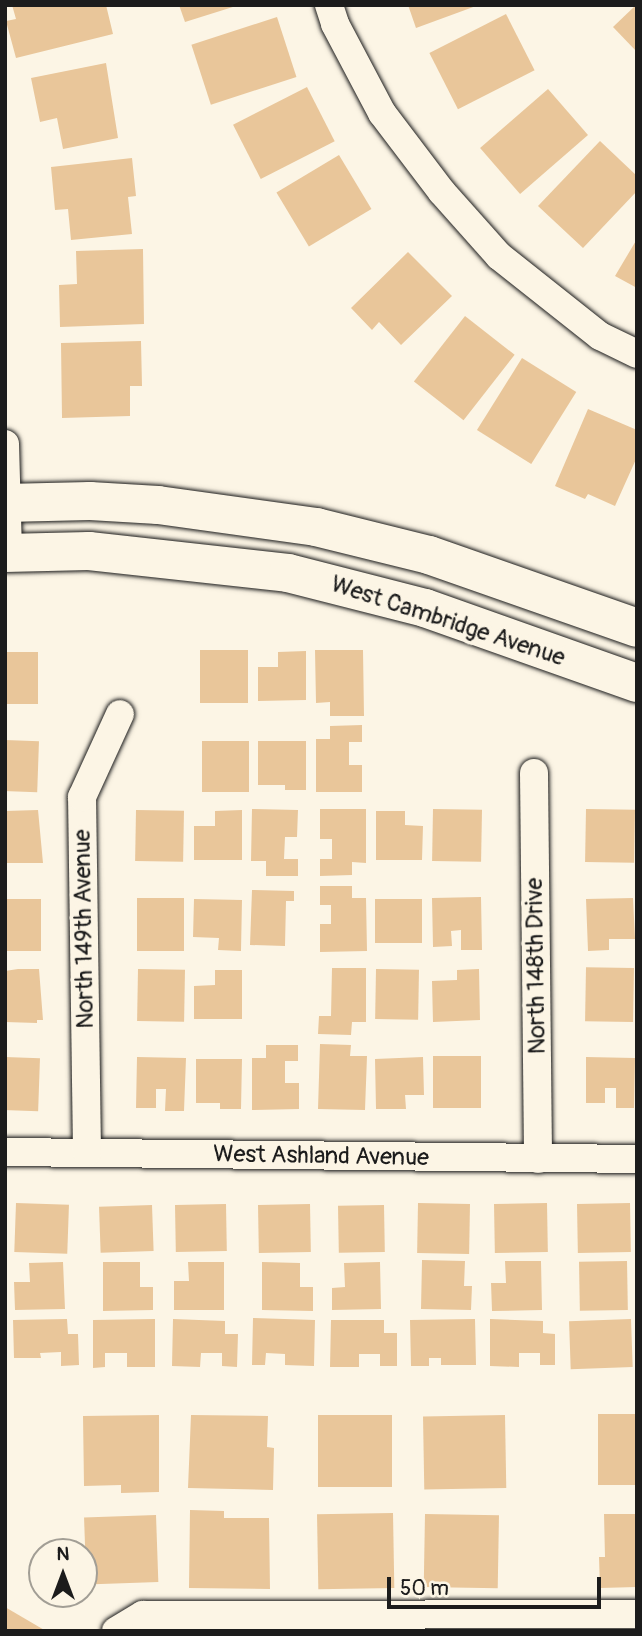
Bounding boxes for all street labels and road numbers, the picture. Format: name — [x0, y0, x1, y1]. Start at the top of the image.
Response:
street label: West Cambridge Avenue — [327, 570, 569, 672]
street label: North 149th Avenue — [68, 829, 100, 1029]
street label: North 148th Drive — [520, 877, 552, 1055]
street label: West Ashland Avenue — [213, 1140, 429, 1172]

